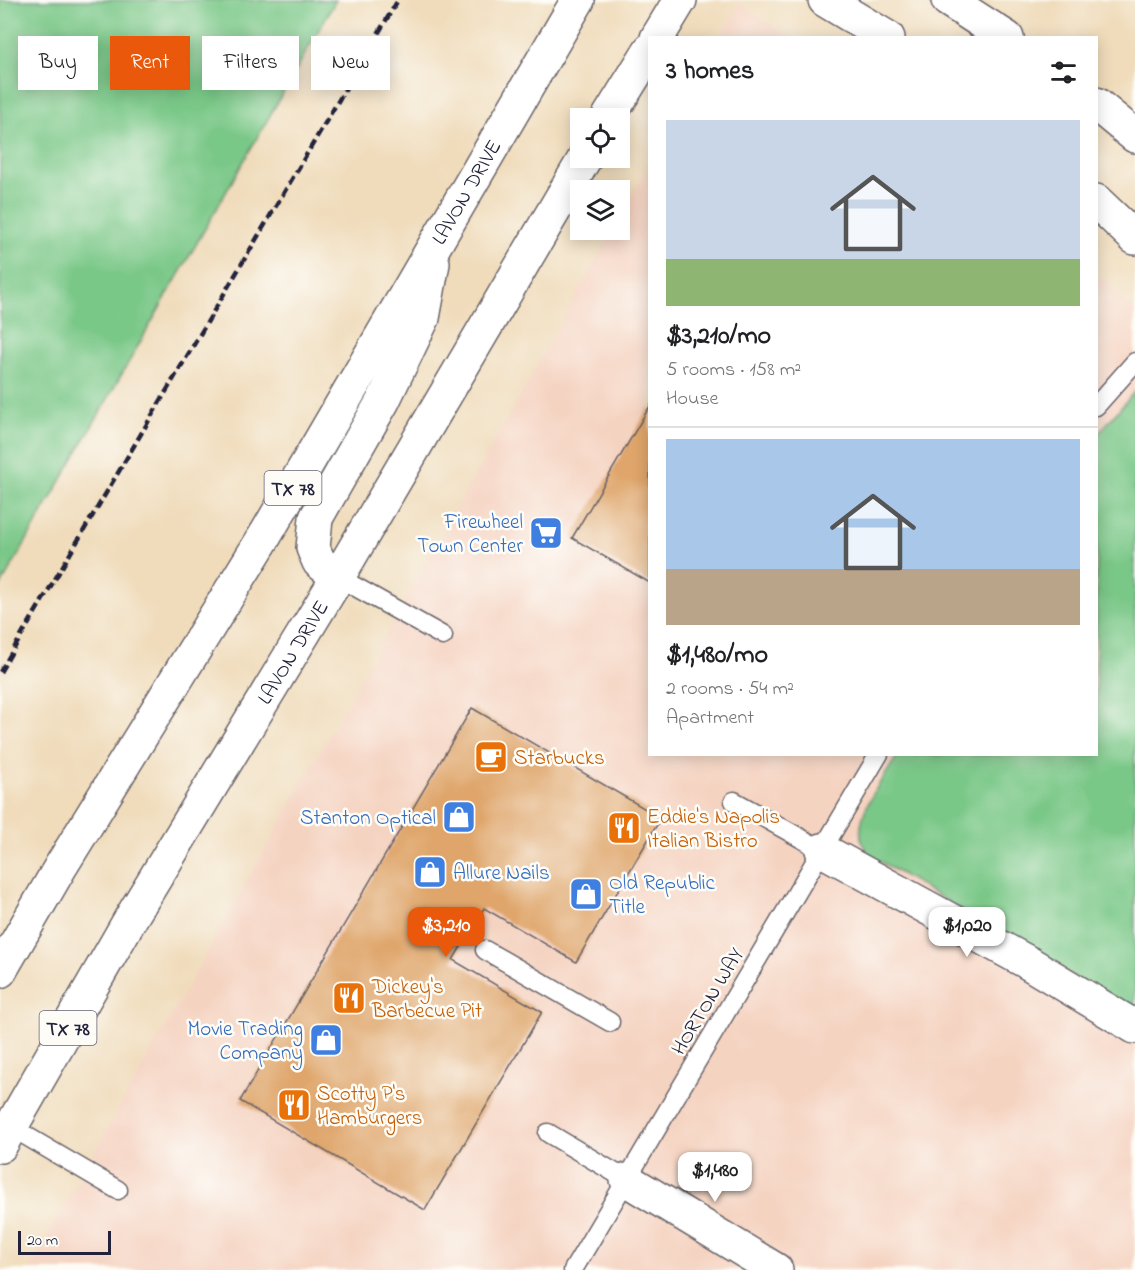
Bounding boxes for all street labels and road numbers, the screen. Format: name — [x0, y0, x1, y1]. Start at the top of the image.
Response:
street label: LAVON DRIVE — [425, 135, 510, 251]
road number: TX 78 — [264, 471, 322, 505]
street label: LAVON DRIVE — [251, 595, 337, 711]
street label: HORTON WAY — [665, 942, 753, 1061]
road number: TX 78 — [40, 1011, 97, 1045]

